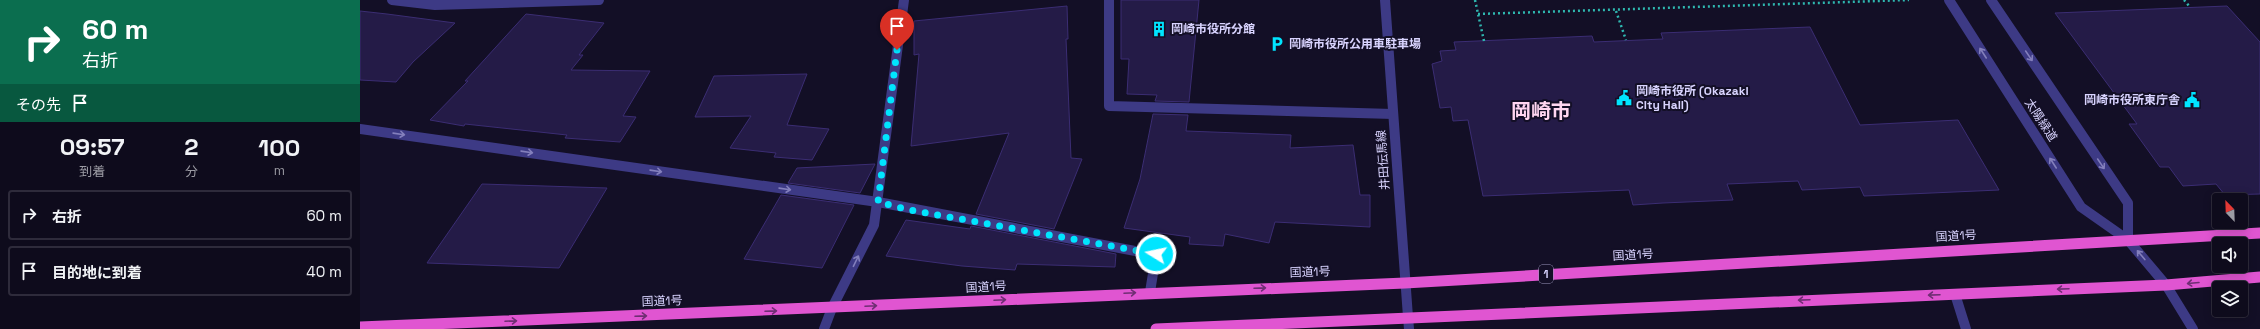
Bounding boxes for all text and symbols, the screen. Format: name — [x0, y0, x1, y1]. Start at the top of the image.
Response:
pin — [880, 9, 914, 50]
text: 60 m — [82, 11, 148, 47]
icon: arrive — [886, 15, 908, 37]
icon: right — [16, 16, 68, 68]
building icon: 岡崎市役所分館 — [1150, 20, 1168, 38]
place label: 岡崎市役所分館 — [1171, 21, 1255, 37]
parking icon: 岡崎市役所公用車駐車場 — [1268, 35, 1286, 53]
place label: 岡崎市役所公用車駐車場 — [1289, 36, 1421, 52]
one-way arrow — [1979, 48, 1987, 59]
text: 右折 — [82, 49, 118, 72]
one-way arrow — [2025, 50, 2033, 61]
place label: 岡崎市役所 (Okazaki City Hall) — [1636, 83, 1749, 113]
public building icon: 岡崎市役所 (Okazaki City Hall) — [1615, 89, 1633, 107]
public building icon: 岡崎市役所東庁舎 — [2183, 91, 2201, 109]
icon: arrive — [69, 92, 91, 114]
place label: 岡崎市役所東庁舎 — [2084, 92, 2180, 108]
text: その先 — [16, 95, 61, 114]
street label: 太陽緑道 — [2021, 96, 2061, 144]
district label: 岡崎市 — [1511, 98, 1571, 124]
one-way arrow — [392, 130, 405, 138]
street label: 井田伝馬線 — [1373, 130, 1393, 190]
text: 09:57 — [60, 131, 125, 162]
text: 2 — [184, 131, 199, 162]
text: 100 — [258, 132, 300, 163]
one-way arrow — [520, 148, 533, 156]
one-way arrow — [2049, 158, 2057, 169]
one-way arrow — [2097, 158, 2105, 169]
text: m — [274, 162, 285, 179]
text: 到着 — [79, 163, 105, 180]
text: 分 — [185, 163, 198, 180]
one-way arrow — [649, 167, 662, 174]
one-way arrow — [778, 185, 791, 193]
north arrow — [2212, 193, 2248, 229]
map controls — [2212, 193, 2248, 317]
icon: right — [18, 204, 40, 226]
text: 60 m — [306, 206, 342, 225]
text: 右折 — [52, 207, 82, 226]
street label: 国道1号 — [1935, 227, 1977, 245]
position arrow — [1135, 233, 1177, 275]
button: sound — [2212, 237, 2248, 273]
street label: 国道1号 — [1612, 246, 1654, 264]
one-way arrow — [2137, 250, 2146, 261]
one-way arrow — [853, 256, 860, 268]
icon: arrive — [18, 260, 40, 282]
text: 40 m — [306, 262, 342, 281]
text: 目的地に到着 — [52, 263, 142, 282]
street label: 国道1号 — [1289, 263, 1331, 281]
road number: 1 — [1539, 265, 1553, 283]
street label: 国道1号 — [965, 278, 1007, 296]
one-way arrow — [2187, 279, 2200, 287]
button: layers — [2212, 281, 2248, 317]
one-way arrow — [1253, 284, 1266, 292]
one-way arrow — [2057, 286, 2070, 293]
one-way arrow — [1123, 290, 1136, 297]
one-way arrow — [1928, 291, 1941, 298]
street label: 国道1号 — [641, 292, 683, 310]
one-way arrow — [993, 296, 1006, 303]
one-way arrow — [1798, 296, 1811, 304]
one-way arrow — [864, 303, 877, 310]
one-way arrow — [764, 307, 777, 314]
one-way arrow — [634, 312, 647, 320]
one-way arrow — [504, 318, 517, 325]

